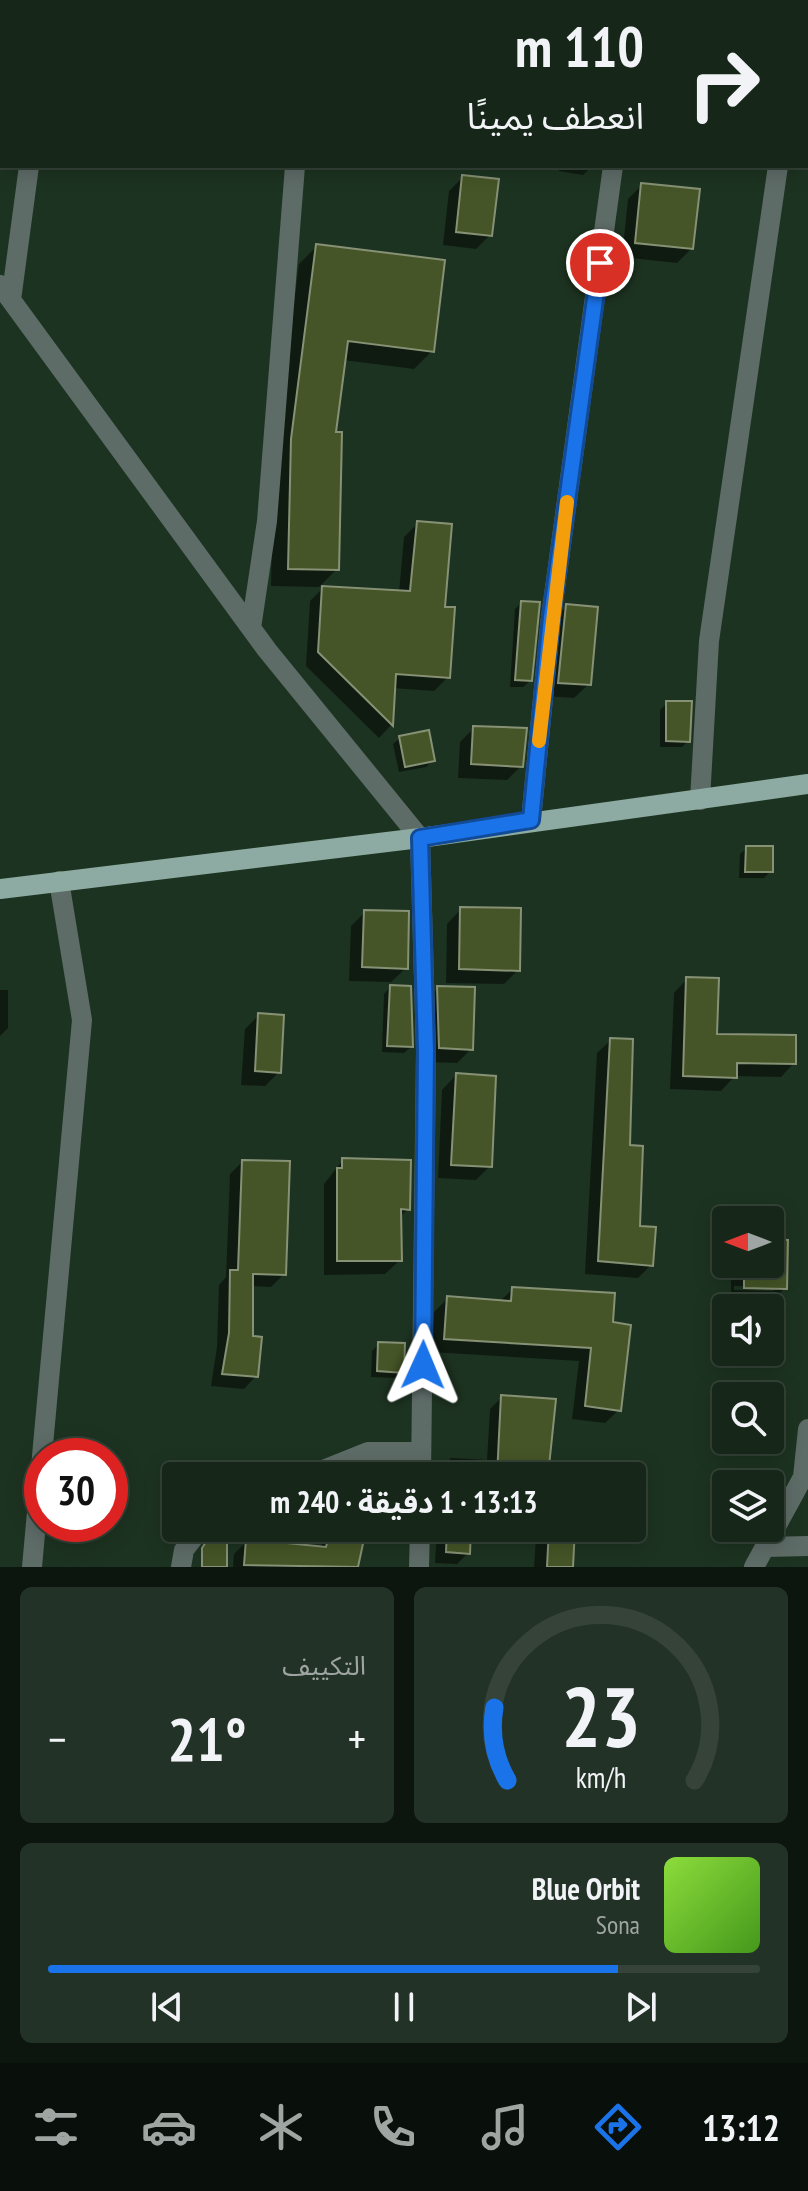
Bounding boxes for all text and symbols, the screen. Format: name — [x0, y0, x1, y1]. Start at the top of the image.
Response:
text: 110 m — [515, 10, 644, 82]
icon: right — [672, 32, 776, 136]
text: انعطف يمينًا — [466, 92, 644, 139]
pin — [566, 229, 634, 297]
icon: arrive — [578, 241, 622, 285]
north arrow — [712, 1206, 784, 1278]
map controls — [712, 1206, 784, 1542]
button: sound — [712, 1294, 784, 1366]
position arrow — [381, 1323, 465, 1407]
button: search — [712, 1382, 784, 1454]
speed limit sign: 30 — [24, 1438, 128, 1542]
button: layers — [712, 1470, 784, 1542]
text: 13:13 · 1 دقيقة · 240 m — [270, 1482, 538, 1521]
text: التكييف — [282, 1649, 366, 1682]
text: 23 — [561, 1662, 641, 1770]
text: 21° — [167, 1700, 247, 1778]
text: − — [48, 1710, 66, 1767]
text: + — [348, 1710, 366, 1767]
text: km/h — [576, 1759, 626, 1796]
text: Blue Orbit — [532, 1869, 640, 1908]
text: Sona — [596, 1908, 640, 1941]
icon: previous — [145, 1985, 189, 2029]
icon: pause — [382, 1985, 426, 2029]
icon: next — [619, 1985, 663, 2029]
icon: filters — [28, 2099, 84, 2155]
icon: car — [141, 2099, 197, 2155]
icon: climate — [253, 2099, 309, 2155]
icon: phone — [365, 2099, 421, 2155]
icon: music — [477, 2099, 533, 2155]
icon: directions — [590, 2099, 646, 2155]
text: 13:12 — [702, 2104, 780, 2151]

